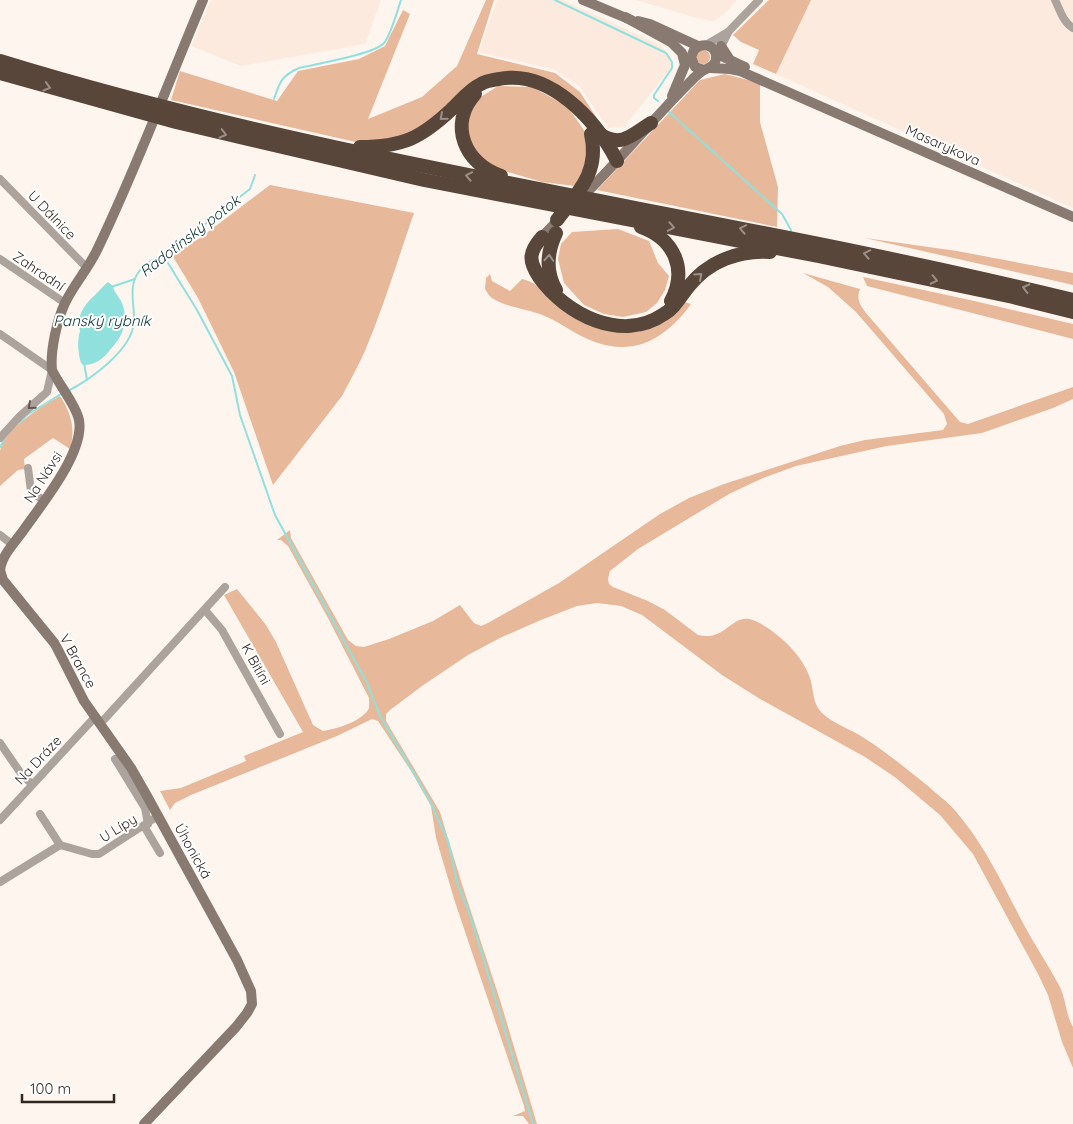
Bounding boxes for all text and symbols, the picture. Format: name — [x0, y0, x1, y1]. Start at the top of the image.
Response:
one-way arrow — [42, 82, 50, 92]
one-way arrow — [439, 111, 448, 120]
street label: Masarykova — [903, 121, 983, 169]
one-way arrow — [219, 128, 228, 139]
one-way arrow — [464, 171, 473, 181]
street label: U Dálnice — [24, 187, 80, 244]
water label: Radotínský potok — [136, 189, 245, 281]
one-way arrow — [667, 221, 676, 232]
one-way arrow — [739, 225, 747, 235]
street label: Zahradní — [10, 247, 68, 295]
one-way arrow — [862, 249, 871, 260]
one-way arrow — [543, 254, 554, 262]
one-way arrow — [693, 273, 702, 282]
one-way arrow — [930, 274, 939, 285]
one-way arrow — [1022, 284, 1030, 294]
water label: Panský rybník — [53, 311, 153, 330]
one-way arrow — [27, 400, 36, 409]
street label: Na Návsi — [20, 448, 66, 506]
street label: V Brance — [56, 631, 100, 691]
street label: K Bitíni — [237, 640, 275, 688]
street label: Na Dráze — [11, 732, 65, 788]
street label: U Lípy — [96, 810, 140, 846]
street label: Úhonická — [170, 820, 216, 882]
scale bar — [22, 1072, 115, 1104]
text: 100 m — [30, 1079, 71, 1098]

